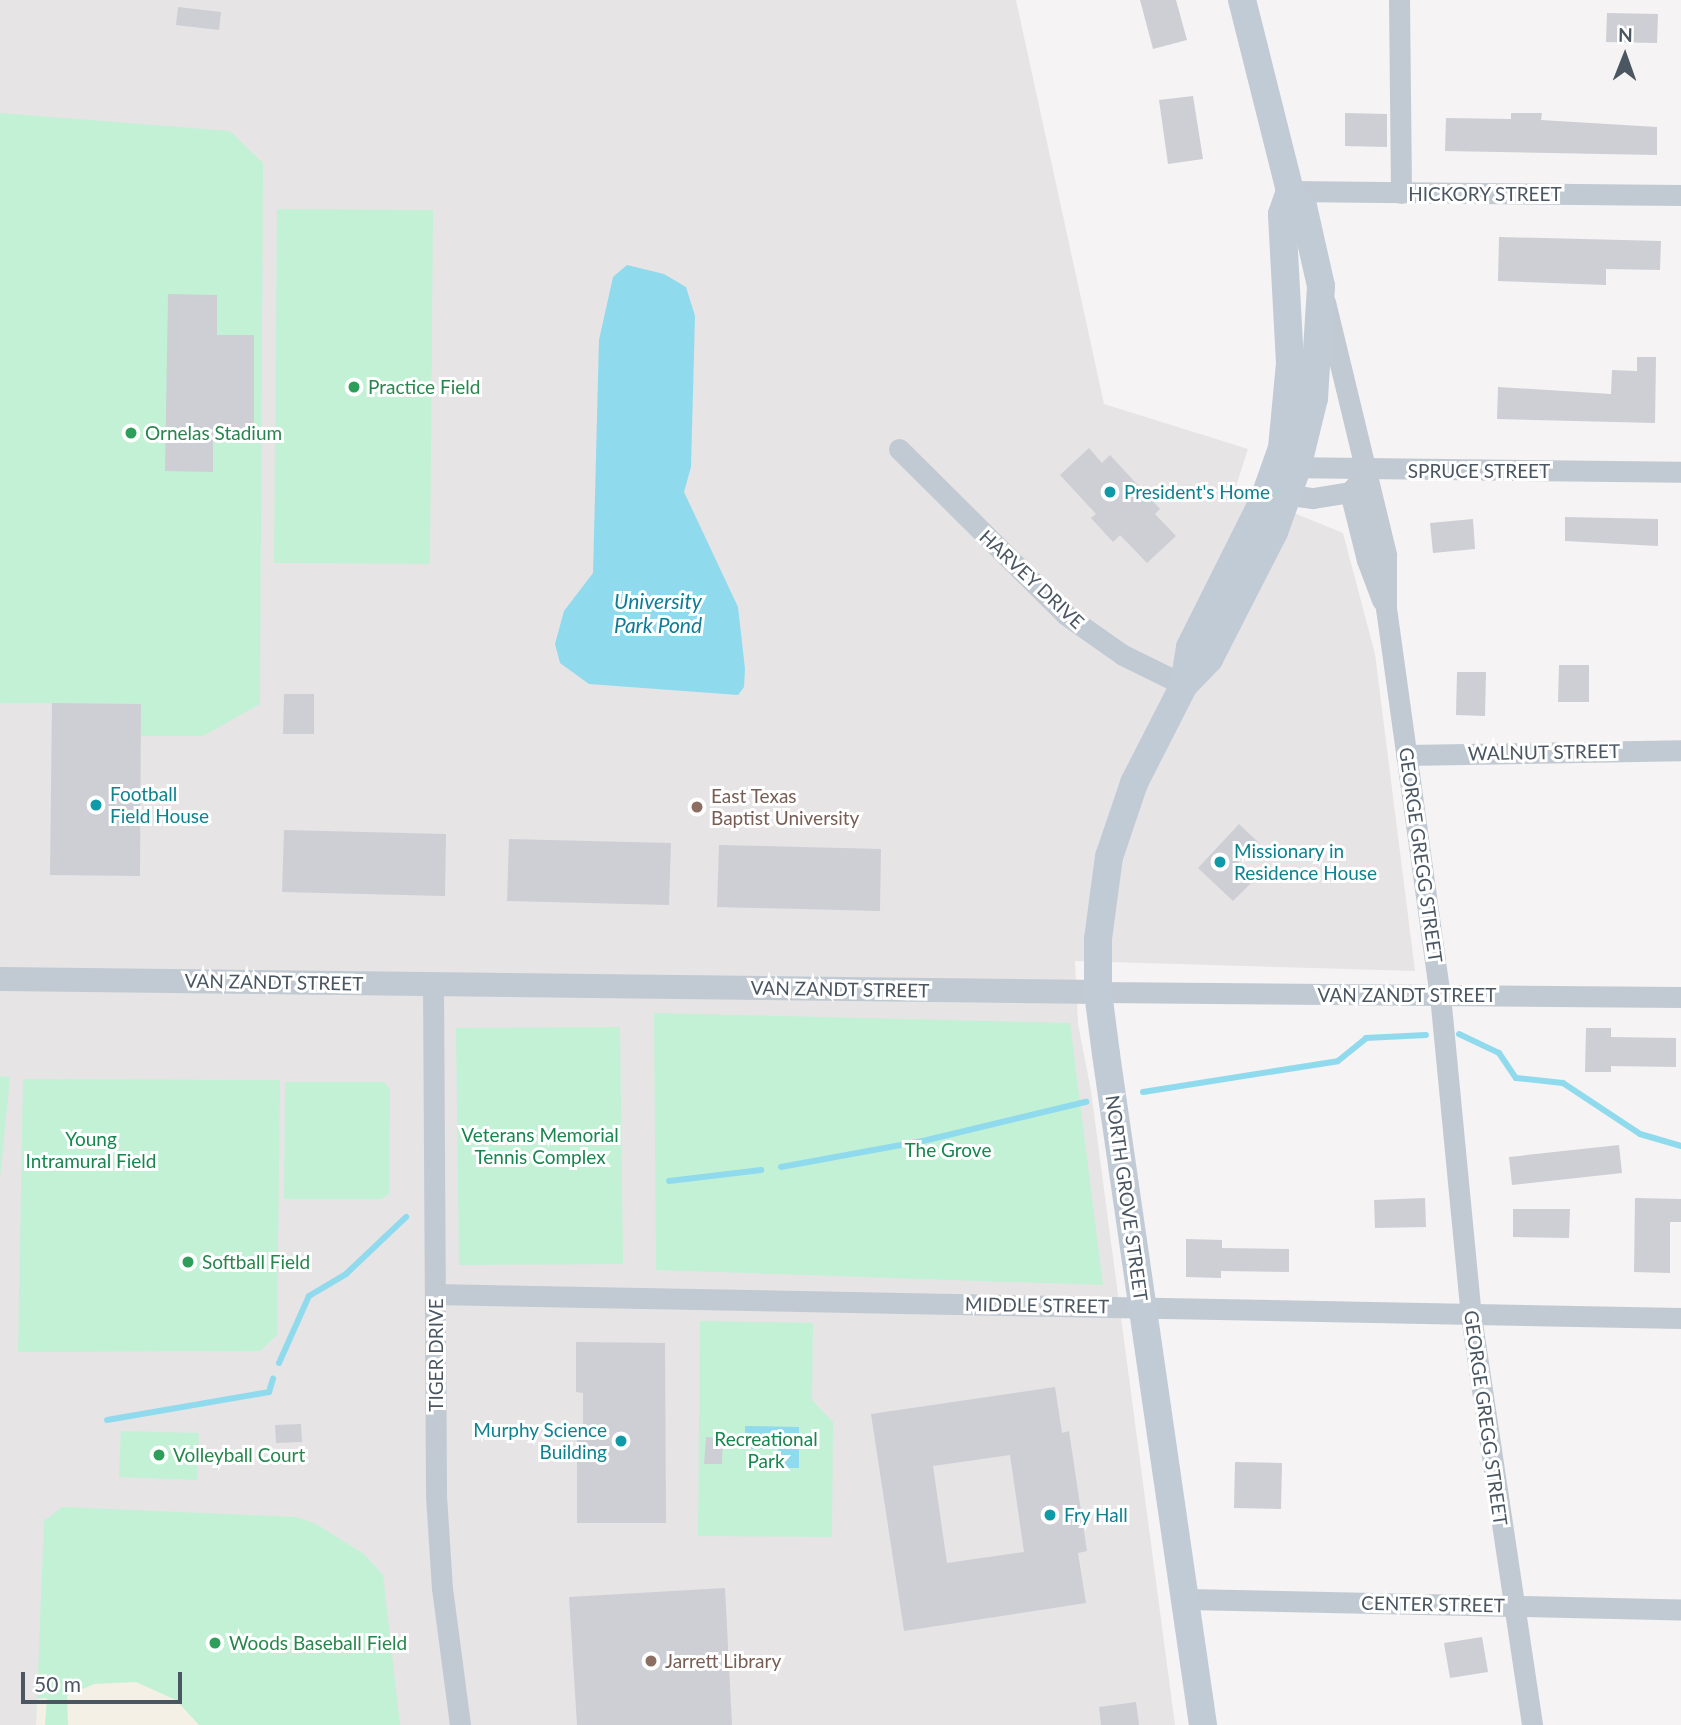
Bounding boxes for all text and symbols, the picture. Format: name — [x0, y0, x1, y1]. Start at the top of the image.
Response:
north arrow — [1590, 21, 1660, 91]
text: N — [1618, 23, 1633, 46]
street label: HICKORY STREET — [1408, 183, 1562, 205]
place label: Practice Field — [368, 376, 480, 398]
marker: Practice Field — [346, 379, 362, 395]
place label: Ornelas Stadium — [145, 422, 282, 444]
marker: Ornelas Stadium — [123, 425, 139, 441]
street label: SPRUCE STREET — [1408, 460, 1550, 482]
place label: President's Home — [1124, 481, 1270, 503]
marker: President's Home — [1102, 484, 1118, 500]
street label: HARVEY DRIVE — [975, 525, 1089, 633]
water label: University Park Pond — [614, 588, 702, 638]
street label: WALNUT STREET — [1467, 739, 1621, 765]
street label: GEORGE GREGG STREET — [1395, 746, 1447, 964]
place label: Football Field House — [110, 783, 209, 827]
place label: East Texas Baptist University — [711, 785, 859, 829]
marker: Football Field House — [88, 797, 104, 813]
marker: East Texas Baptist University — [689, 799, 705, 815]
place label: Missionary in Residence House — [1234, 840, 1377, 884]
marker: Missionary in Residence House — [1212, 854, 1228, 870]
street label: VAN ZANDT STREET — [184, 969, 364, 995]
street label: VAN ZANDT STREET — [750, 976, 930, 1002]
street label: VAN ZANDT STREET — [1317, 984, 1497, 1006]
street label: NORTH GROVE STREET — [1101, 1094, 1153, 1302]
park label: Veterans Memorial Tennis Complex — [461, 1124, 619, 1168]
park label: Young Intramural Field — [26, 1128, 156, 1172]
park label: The Grove — [905, 1139, 991, 1161]
place label: Softball Field — [202, 1251, 310, 1273]
marker: Softball Field — [180, 1254, 196, 1270]
street label: MIDDLE STREET — [965, 1292, 1109, 1318]
street label: TIGER DRIVE — [425, 1298, 447, 1412]
street label: GEORGE GREGG STREET — [1460, 1309, 1512, 1527]
place label: Murphy Science Building — [473, 1419, 607, 1463]
park label: Recreational Park — [714, 1428, 818, 1472]
marker: Murphy Science Building — [613, 1433, 629, 1449]
place label: Volleyball Court — [173, 1444, 305, 1466]
marker: Volleyball Court — [151, 1447, 167, 1463]
place label: Fry Hall — [1064, 1504, 1128, 1526]
marker: Fry Hall — [1042, 1507, 1058, 1523]
street label: CENTER STREET — [1361, 1591, 1505, 1617]
place label: Woods Baseball Field — [229, 1632, 407, 1654]
marker: Woods Baseball Field — [207, 1635, 223, 1651]
place label: Jarrett Library — [665, 1650, 781, 1672]
marker: Jarrett Library — [643, 1653, 659, 1669]
scale bar — [24, 1658, 186, 1702]
text: 50 m — [34, 1671, 81, 1696]

